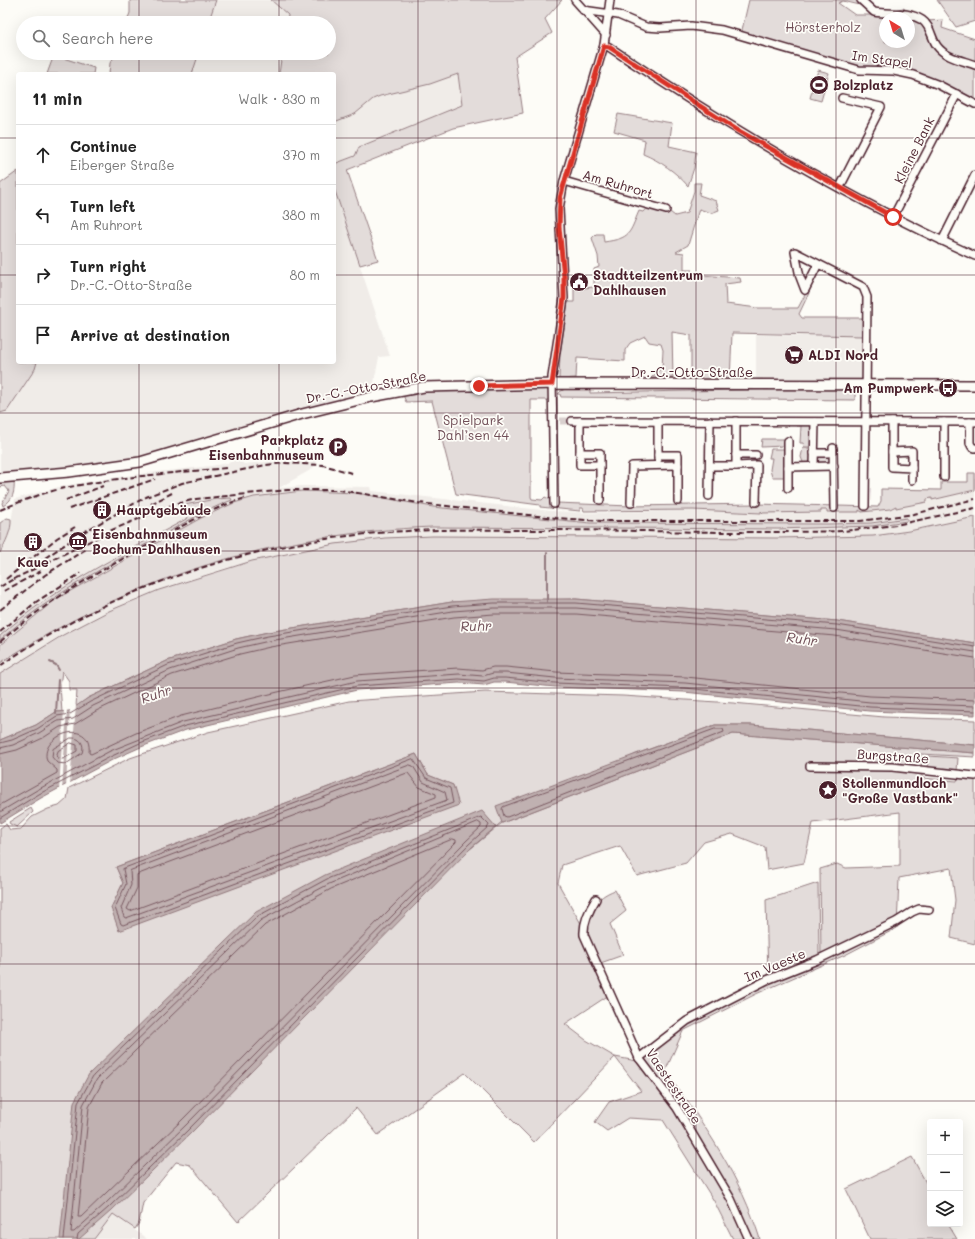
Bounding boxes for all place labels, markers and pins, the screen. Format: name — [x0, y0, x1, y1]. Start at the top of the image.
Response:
sports icon: Bolzplatz — [808, 74, 830, 96]
place label: Bolzplatz — [833, 76, 893, 93]
place label: Stadtteilzentrum Dahlhausen — [593, 266, 703, 298]
public building icon: Stadtteilzentrum Dahlhausen — [568, 271, 590, 293]
supermarket icon: ALDI Nord — [783, 344, 805, 366]
place label: ALDI Nord — [808, 346, 878, 363]
bus stop icon: Am Pumpwerk — [937, 377, 959, 399]
place label: Am Pumpwerk — [844, 379, 934, 396]
place label: Parkplatz Eisenbahnmuseum — [208, 431, 324, 463]
parking icon: Parkplatz Eisenbahnmuseum — [327, 436, 349, 458]
building icon: Hauptgebäude — [91, 499, 113, 521]
place label: Hauptgebäude — [116, 501, 211, 518]
place label: Eisenbahnmuseum Bochum-Dahlhausen — [92, 525, 220, 557]
museum icon: Eisenbahnmuseum Bochum-Dahlhausen — [67, 530, 89, 552]
building icon: Kaue — [22, 531, 44, 553]
place label: Kaue — [17, 553, 49, 570]
place label: Stollenmundloch "Große Vastbank" — [842, 774, 958, 806]
place icon: Stollenmundloch "Große Vastbank" — [817, 779, 839, 801]

